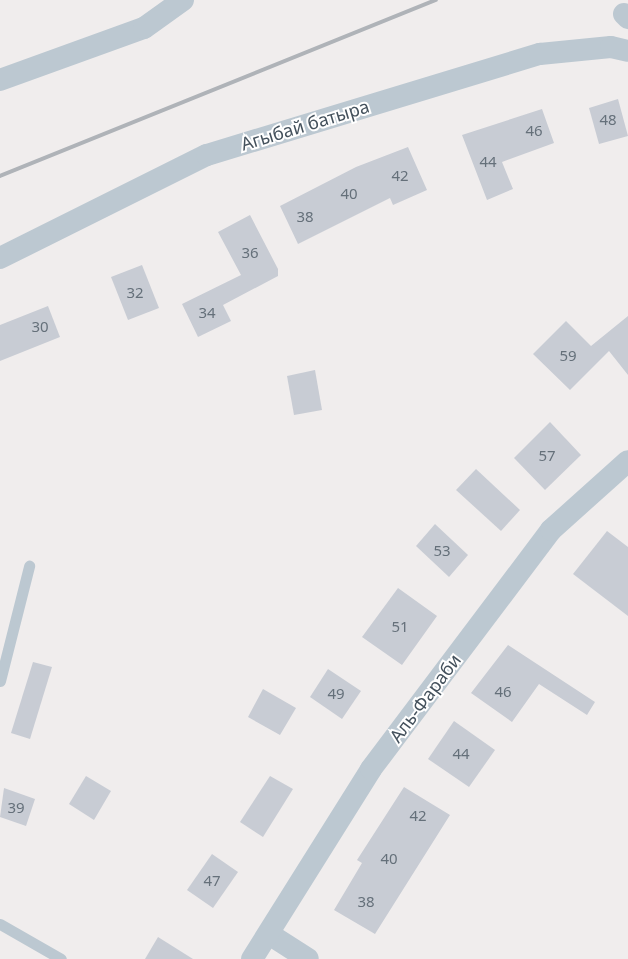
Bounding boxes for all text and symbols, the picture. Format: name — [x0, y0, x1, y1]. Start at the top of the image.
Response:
street label: Агыбай батыра — [238, 95, 372, 155]
house number: 48 — [599, 111, 617, 129]
house number: 46 — [525, 122, 543, 140]
house number: 44 — [479, 153, 497, 171]
house number: 42 — [391, 167, 409, 185]
house number: 40 — [340, 185, 358, 203]
house number: 38 — [296, 208, 314, 226]
house number: 36 — [241, 244, 259, 262]
house number: 32 — [126, 284, 144, 302]
house number: 34 — [198, 304, 216, 322]
house number: 30 — [31, 318, 49, 336]
house number: 59 — [559, 347, 577, 365]
house number: 57 — [538, 447, 556, 465]
house number: 53 — [433, 542, 451, 560]
house number: 51 — [391, 618, 409, 636]
street label: Аль-Фараби — [385, 649, 465, 747]
house number: 46 — [494, 683, 512, 701]
house number: 49 — [327, 685, 345, 703]
house number: 44 — [452, 745, 470, 763]
house number: 39 — [7, 799, 25, 817]
house number: 42 — [409, 807, 427, 825]
house number: 40 — [380, 850, 398, 868]
house number: 47 — [203, 872, 221, 890]
house number: 38 — [357, 893, 375, 911]

